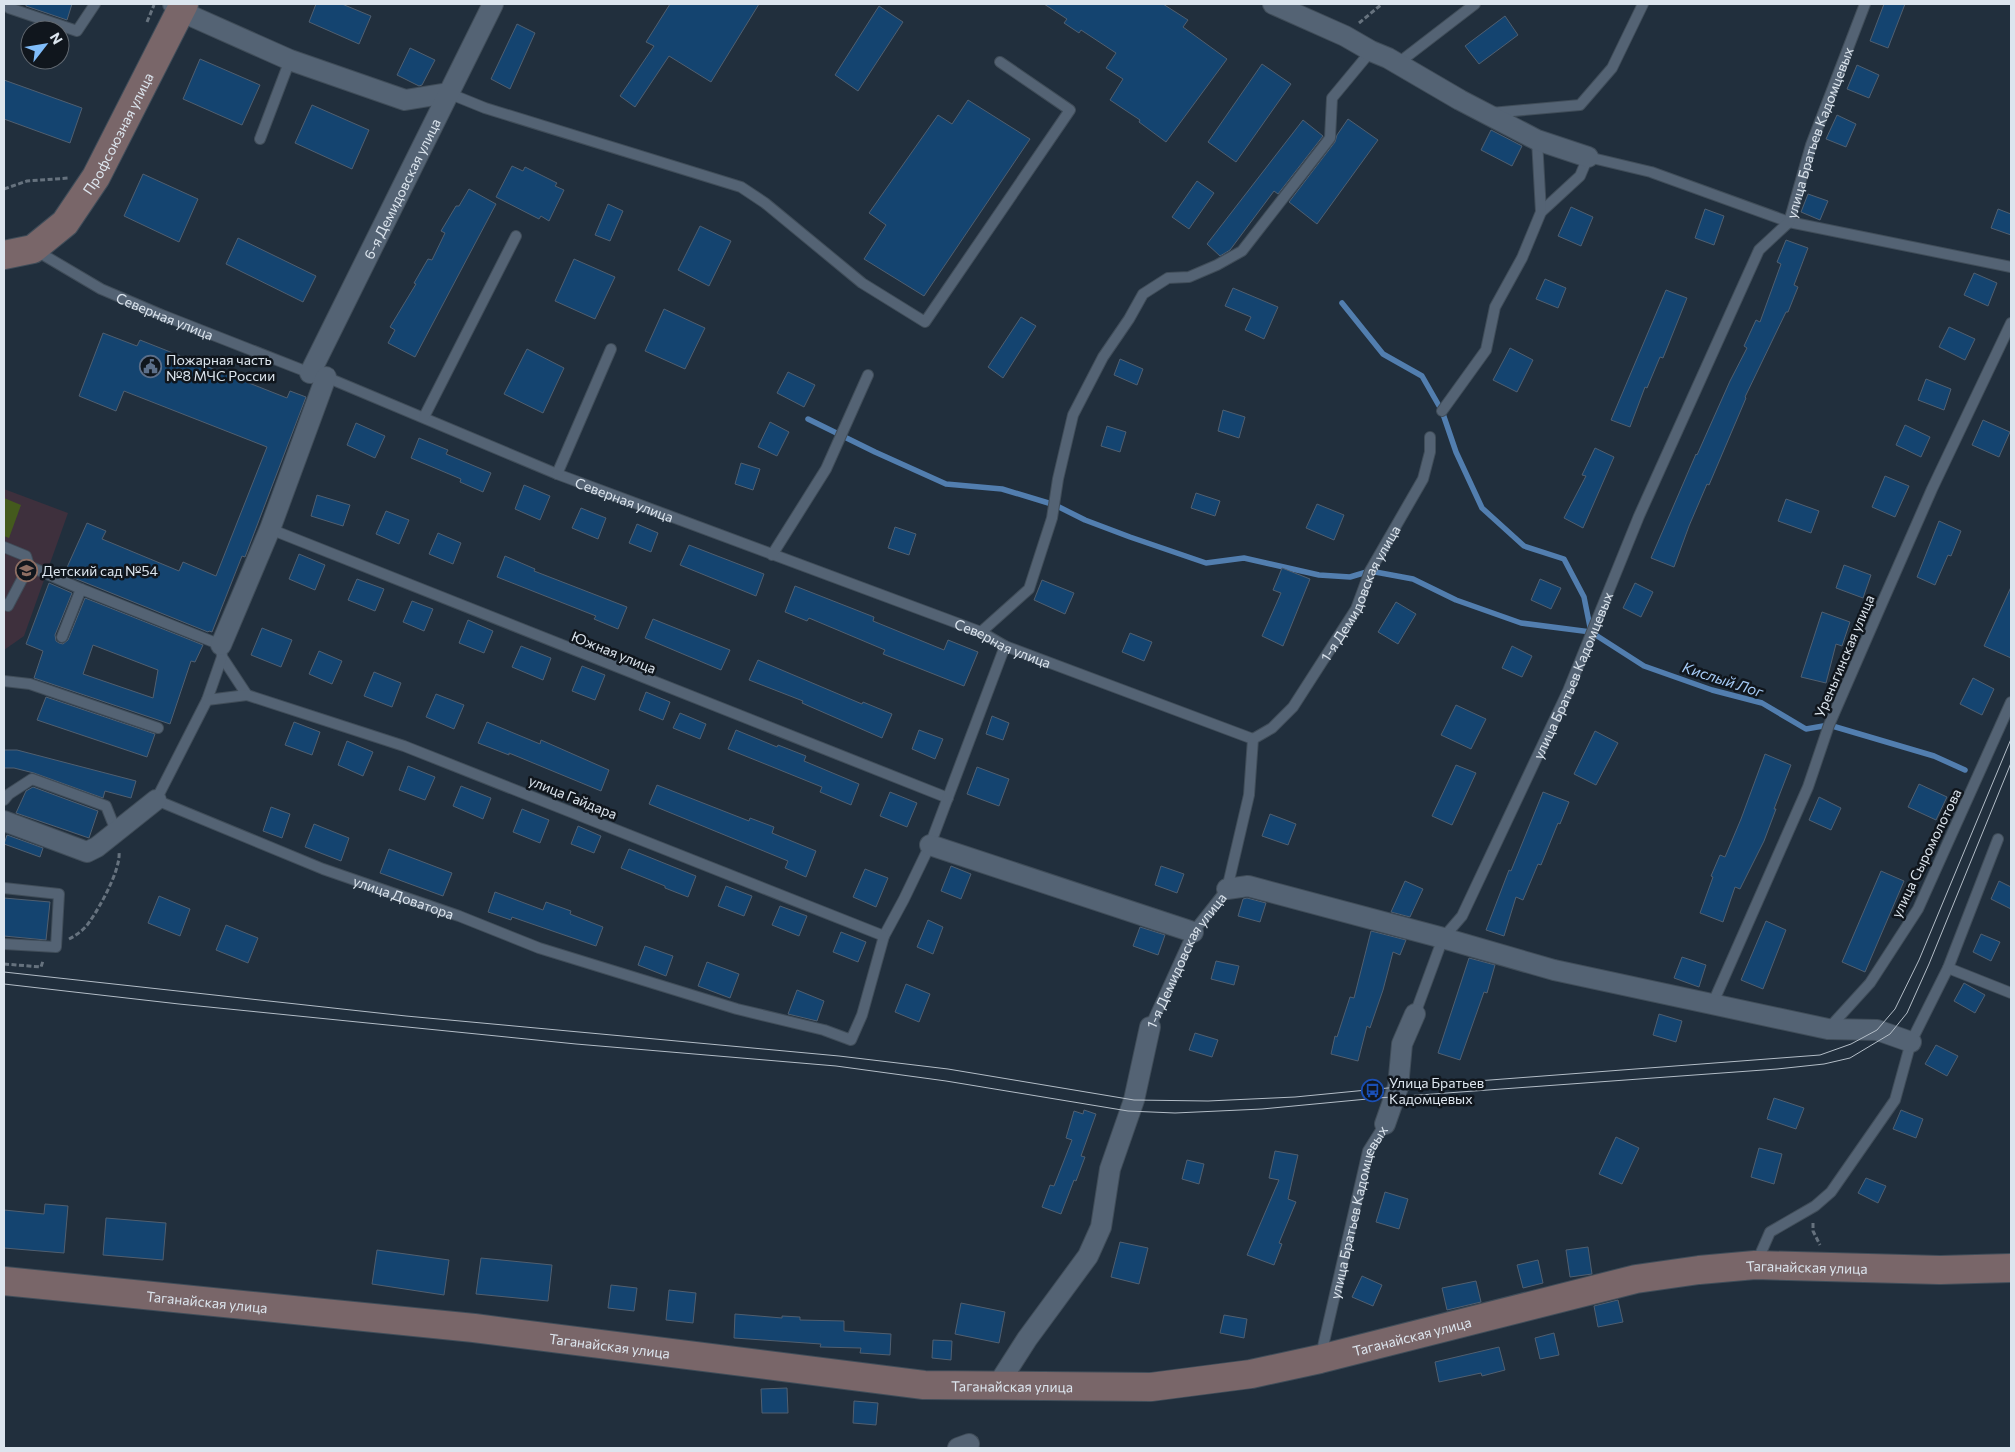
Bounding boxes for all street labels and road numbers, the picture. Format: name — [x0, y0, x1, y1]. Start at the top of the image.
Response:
street label: улица Братьев Кадомцевых — [1782, 44, 1857, 220]
street label: Профсоюзная улица — [78, 69, 156, 197]
street label: 6-я Демидовская улица — [359, 115, 444, 262]
street label: Северная улица — [114, 288, 216, 343]
street label: Северная улица — [573, 473, 676, 525]
street label: 1-я Демидовская улица — [1316, 522, 1403, 664]
street label: улица Братьев Кадомцевых — [1529, 589, 1616, 762]
street label: Уреньгинская улица — [1810, 592, 1878, 720]
street label: Северная улица — [952, 615, 1053, 671]
street label: Южная улица — [569, 627, 659, 677]
street label: улица Гайдара — [526, 772, 620, 822]
street label: улица Сыромолотова — [1887, 786, 1965, 920]
street label: улица Доватора — [351, 872, 456, 922]
street label: 1-я Демидовская улица — [1142, 889, 1229, 1031]
street label: улица Братьев Кадомцевых — [1326, 1122, 1391, 1301]
street label: Таганайская улица — [1745, 1256, 1868, 1277]
street label: Таганайская улица — [146, 1287, 268, 1316]
street label: Таганайская улица — [1351, 1313, 1473, 1359]
street label: Таганайская улица — [548, 1329, 671, 1361]
street label: Таганайская улица — [951, 1377, 1073, 1395]

